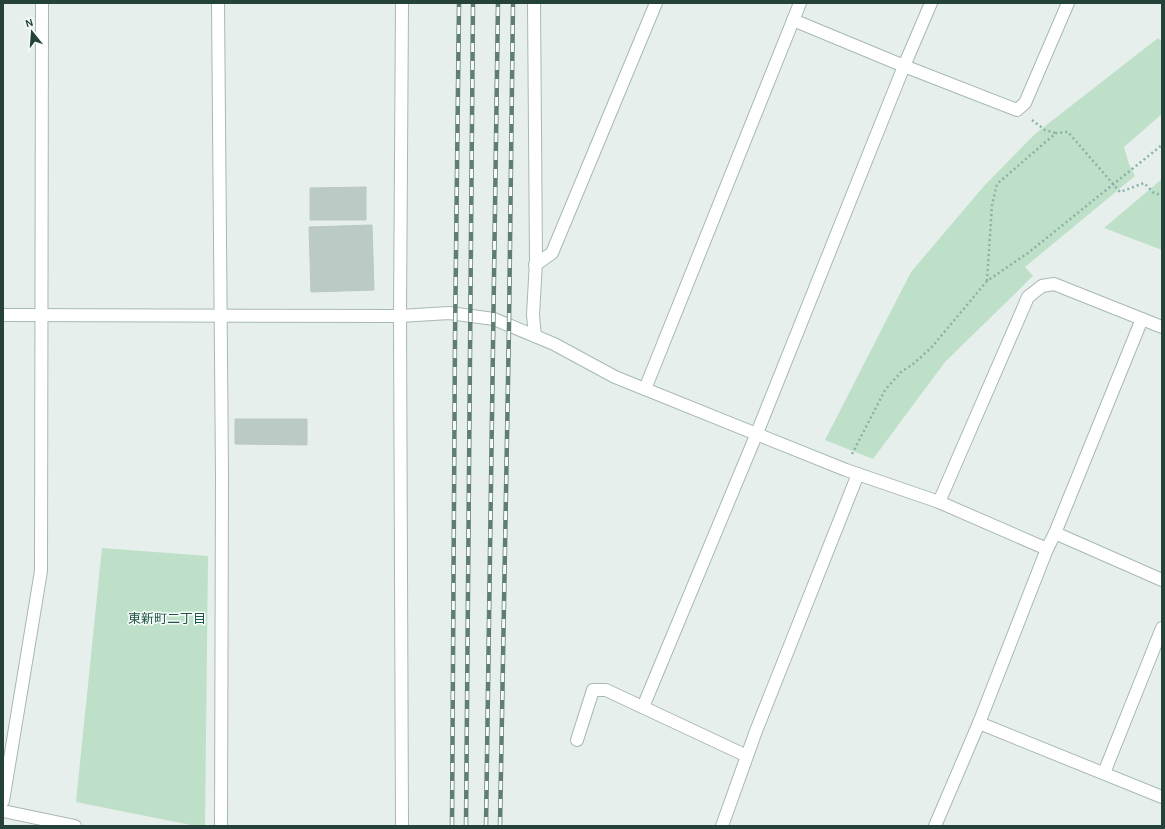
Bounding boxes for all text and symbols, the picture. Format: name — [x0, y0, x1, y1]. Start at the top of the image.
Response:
north arrow — [12, 12, 52, 52]
text: N — [24, 16, 35, 30]
district label: 東新町二丁目 — [128, 611, 206, 626]

